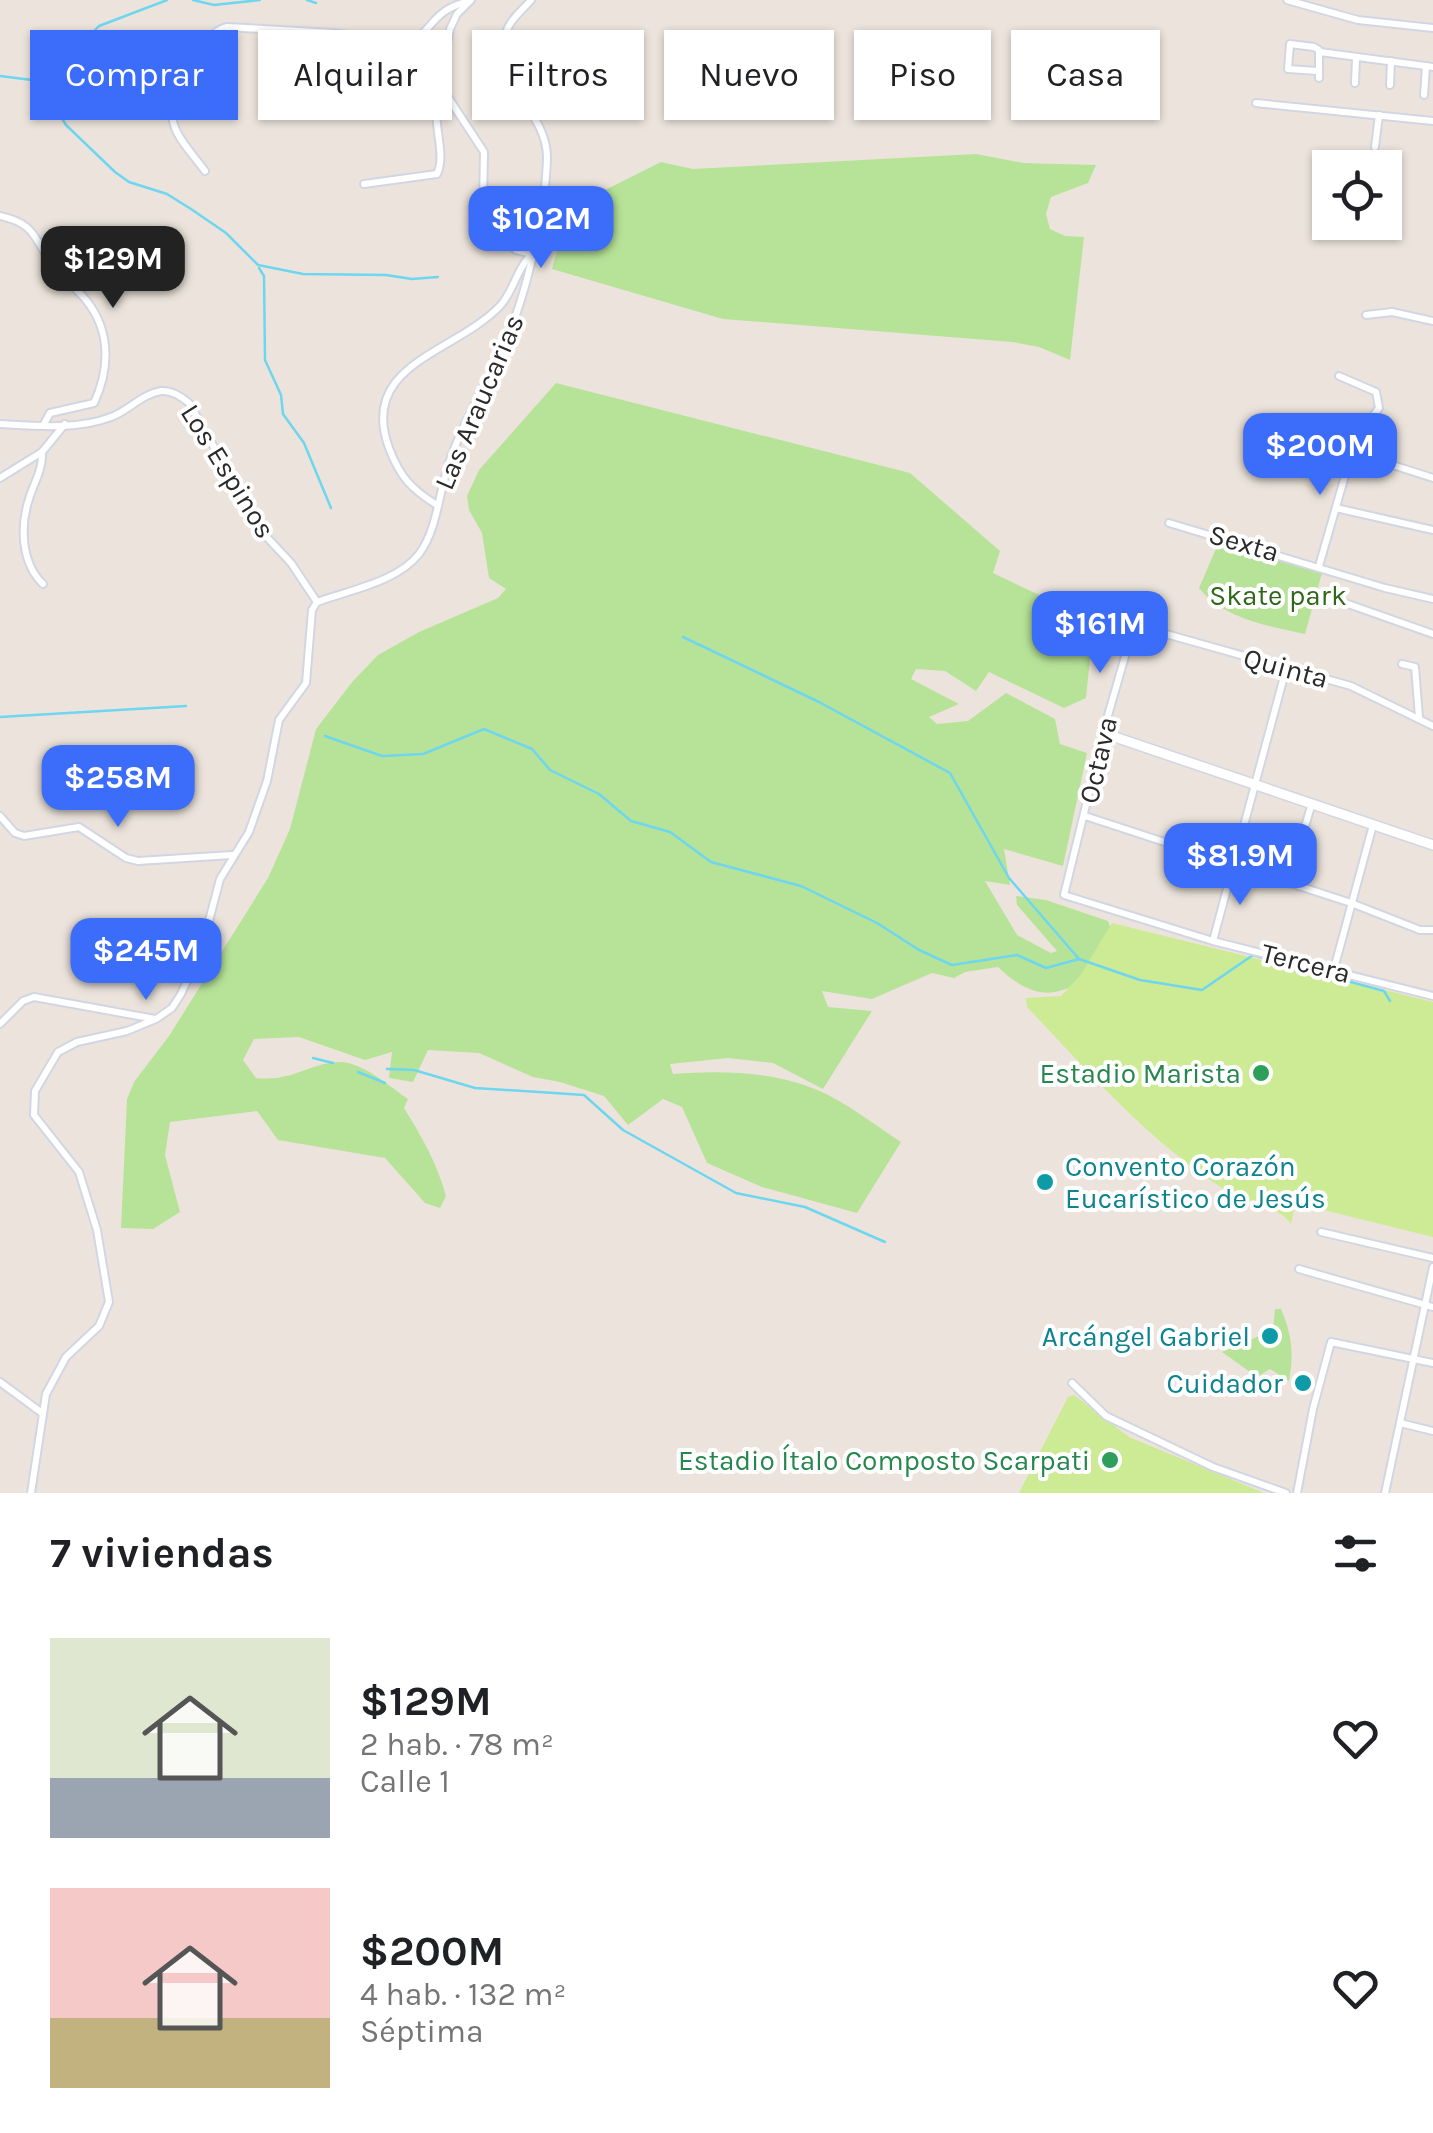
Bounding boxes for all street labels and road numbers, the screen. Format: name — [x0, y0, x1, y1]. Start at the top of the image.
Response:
street label: Las Araucarias — [427, 310, 531, 494]
street label: Los Espinos — [174, 398, 282, 544]
street label: Sexta — [1205, 517, 1283, 569]
street label: Quinta — [1240, 641, 1332, 695]
street label: Octava — [1072, 713, 1124, 807]
street label: Tercera — [1258, 936, 1354, 990]

